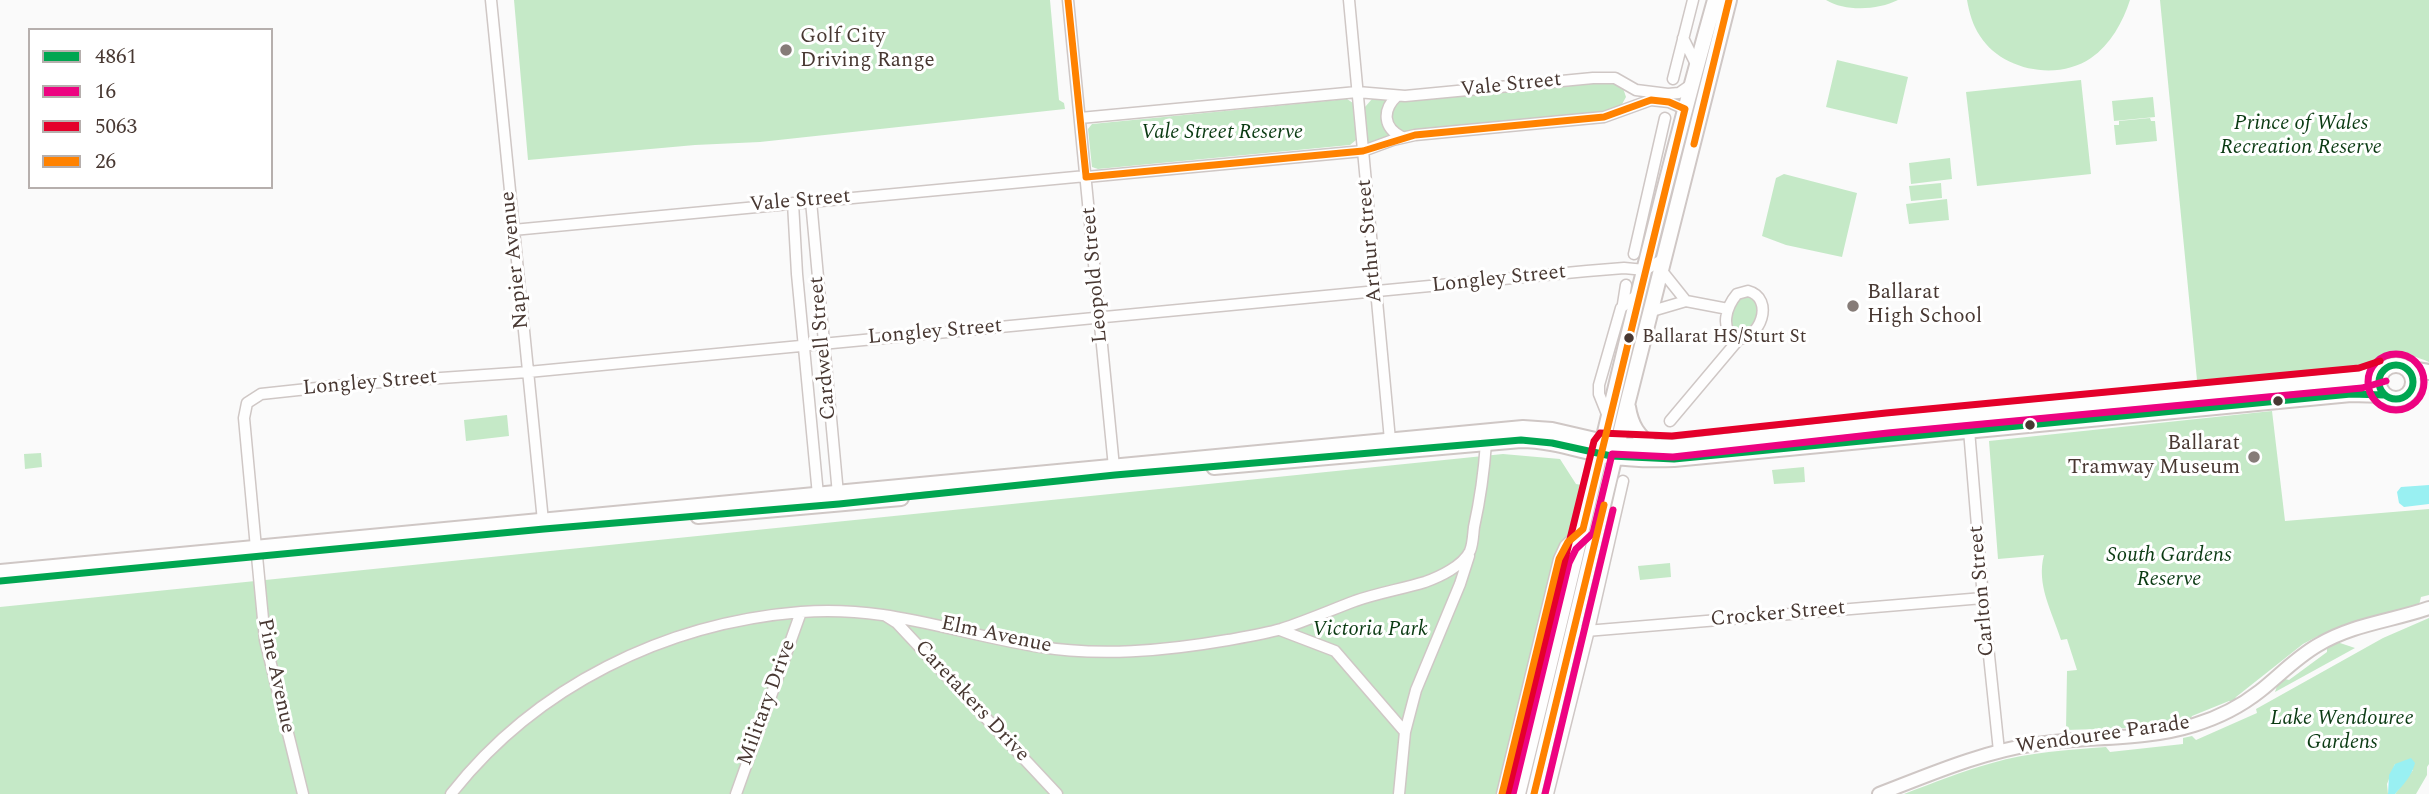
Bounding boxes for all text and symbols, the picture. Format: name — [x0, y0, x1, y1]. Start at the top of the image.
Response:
place label: Golf City Driving Range — [800, 25, 935, 75]
legend — [28, 28, 273, 189]
text: 4861 — [95, 41, 137, 73]
marker: Golf City Driving Range — [778, 42, 794, 58]
street label: Vale Street — [1459, 68, 1563, 104]
text: 16 — [95, 76, 116, 108]
text: 5063 — [95, 111, 137, 143]
park label: Prince of Wales Recreation Reserve — [2220, 112, 2382, 162]
park label: Vale Street Reserve — [1141, 121, 1303, 147]
text: 26 — [95, 146, 116, 178]
street label: Arthur Street — [1353, 178, 1389, 304]
street label: Vale Street — [748, 185, 852, 219]
street label: Napier Avenue — [496, 190, 536, 330]
street label: Leopold Street — [1078, 206, 1114, 344]
street label: Longley Street — [1431, 260, 1567, 300]
street label: Cardwell Street — [805, 275, 843, 421]
place label: Ballarat High School — [1867, 281, 1982, 331]
marker: Ballarat High School — [1845, 298, 1861, 314]
street label: Longley Street — [867, 315, 1003, 351]
place label: Ballarat HS/Sturt St — [1642, 327, 1807, 349]
marker: Ballarat HS/Sturt St — [1622, 331, 1636, 345]
street label: Longley Street — [302, 366, 438, 402]
unlabelled marker — [2271, 394, 2285, 408]
unlabelled marker — [2023, 418, 2037, 432]
place label: Ballarat Tramway Museum — [2068, 432, 2240, 482]
marker: Ballarat Tramway Museum — [2246, 449, 2262, 465]
street label: Carlton Street — [1965, 524, 2001, 658]
park label: South Gardens Reserve — [2106, 544, 2232, 594]
street label: Crocker Street — [1710, 597, 1846, 633]
street label: Elm Avenue — [938, 612, 1054, 660]
street label: Pine Avenue — [251, 616, 299, 736]
park label: Victoria Park — [1312, 618, 1428, 644]
street label: Caretakers Drive — [908, 636, 1034, 768]
street label: Military Drive — [734, 637, 802, 769]
park label: Lake Wendouree Gardens — [2270, 707, 2414, 757]
street label: Wendouree Parade — [2014, 711, 2192, 761]

